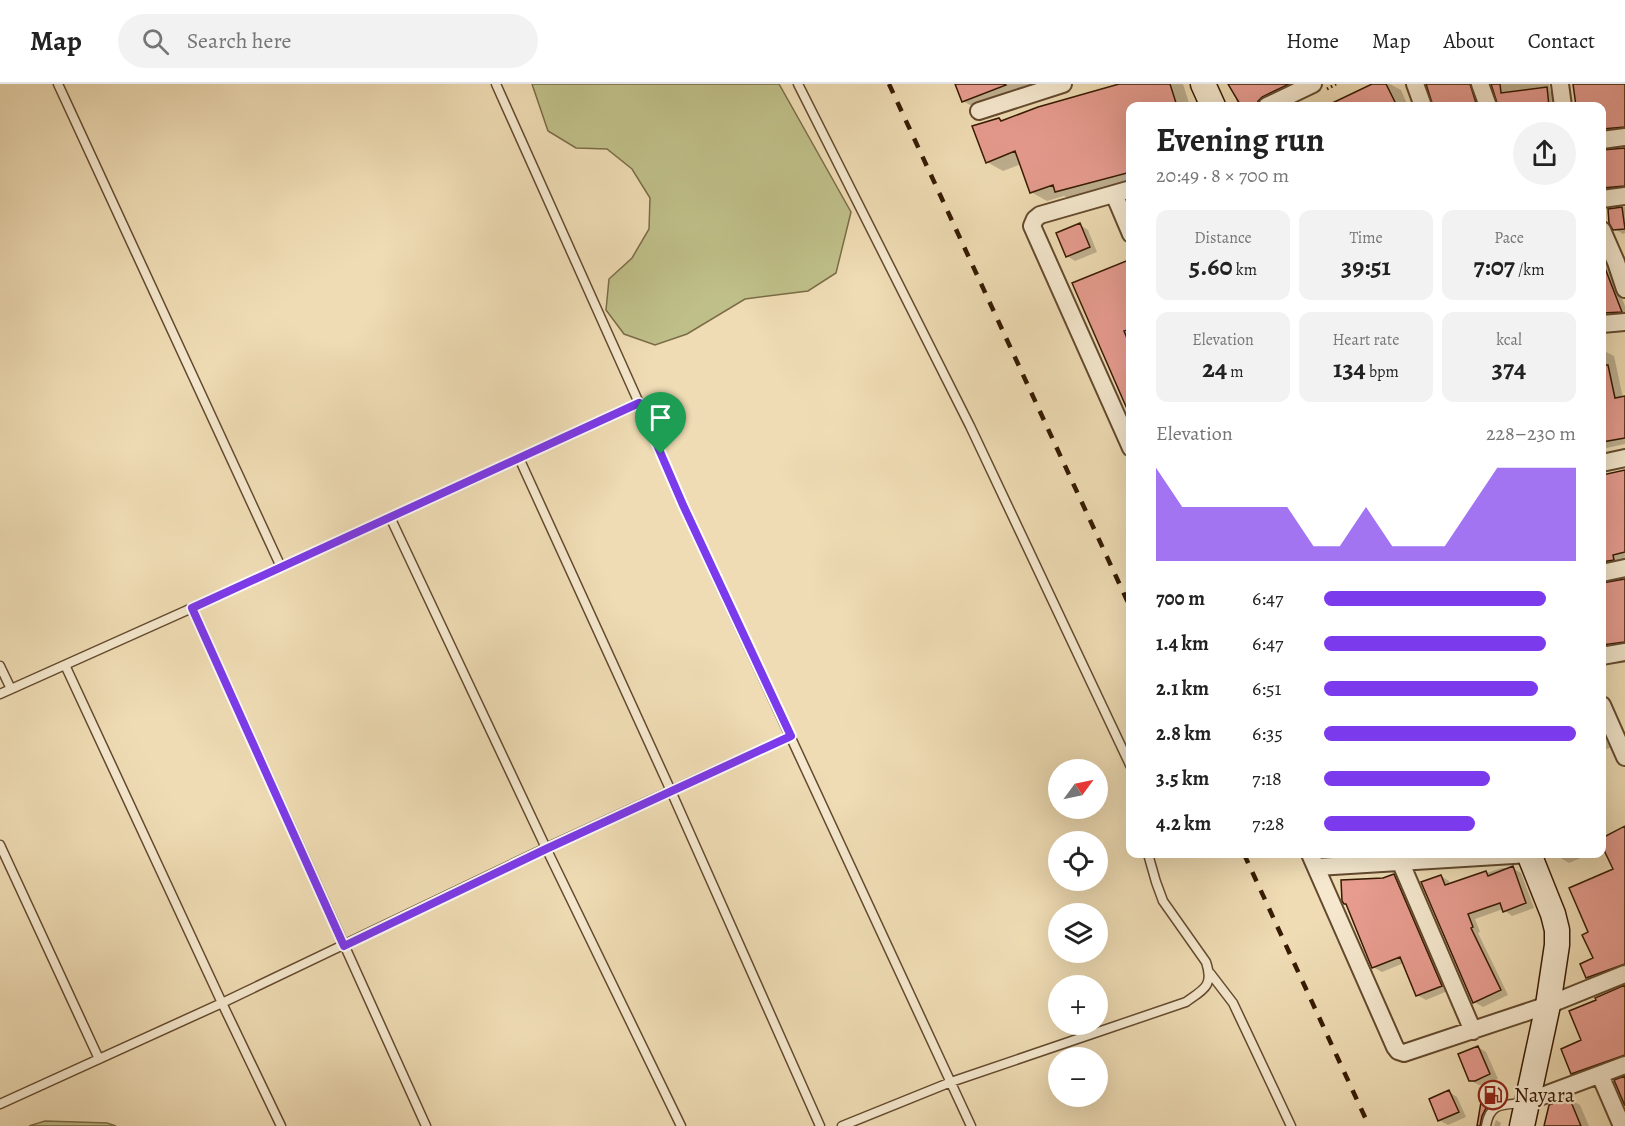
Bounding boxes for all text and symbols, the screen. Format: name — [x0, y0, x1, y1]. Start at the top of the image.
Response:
search box — [118, 14, 538, 68]
text: Map — [30, 22, 82, 60]
icon: search — [139, 25, 172, 58]
text: Search here — [187, 26, 291, 56]
text: Home — [1286, 27, 1339, 55]
text: Map — [1372, 27, 1410, 55]
text: About — [1443, 27, 1495, 55]
text: Contact — [1528, 27, 1595, 55]
text: Evening run — [1156, 117, 1325, 162]
button: share — [1513, 122, 1576, 185]
text: 20:49 · 8 × 700 m — [1156, 162, 1289, 189]
text: Distance — [1194, 227, 1252, 249]
text: Time — [1349, 227, 1383, 249]
text: Pace — [1494, 227, 1524, 249]
text: 5.60 — [1189, 249, 1233, 284]
text: 39:51 — [1341, 249, 1391, 284]
text: 7:07 — [1473, 249, 1515, 284]
text: km — [1233, 259, 1257, 281]
text: /km — [1515, 259, 1545, 281]
text: Elevation — [1192, 329, 1254, 351]
text: Heart rate — [1333, 329, 1399, 351]
text: kcal — [1496, 329, 1522, 351]
text: 24 — [1202, 351, 1227, 386]
text: 134 — [1333, 351, 1366, 386]
text: 374 — [1492, 351, 1526, 386]
text: m — [1227, 361, 1244, 383]
text: bpm — [1366, 361, 1399, 383]
pin — [635, 392, 686, 454]
icon: arrive — [644, 401, 677, 434]
text: Elevation — [1156, 420, 1233, 447]
text: 228–230 m — [1486, 420, 1576, 447]
text: 700 m — [1156, 585, 1205, 612]
text: 6:47 — [1252, 585, 1283, 612]
text: 1.4 km — [1156, 630, 1209, 657]
text: 6:47 — [1252, 630, 1283, 657]
text: 2.1 km — [1156, 675, 1209, 702]
text: 6:51 — [1252, 675, 1281, 702]
text: 2.8 km — [1156, 720, 1211, 747]
text: 6:35 — [1252, 720, 1283, 747]
north arrow — [1048, 759, 1108, 819]
map controls — [1048, 759, 1108, 1107]
text: 3.5 km — [1156, 765, 1209, 792]
text: 7:18 — [1252, 765, 1282, 792]
text: 4.2 km — [1156, 810, 1211, 837]
text: 7:28 — [1252, 810, 1284, 837]
button: locate — [1048, 831, 1108, 891]
button: layers — [1048, 903, 1108, 963]
button: + — [1048, 975, 1108, 1035]
button: − — [1048, 1047, 1108, 1107]
fuel station icon: Nayara — [1477, 1079, 1509, 1111]
place label: Nayara — [1514, 1081, 1575, 1109]

